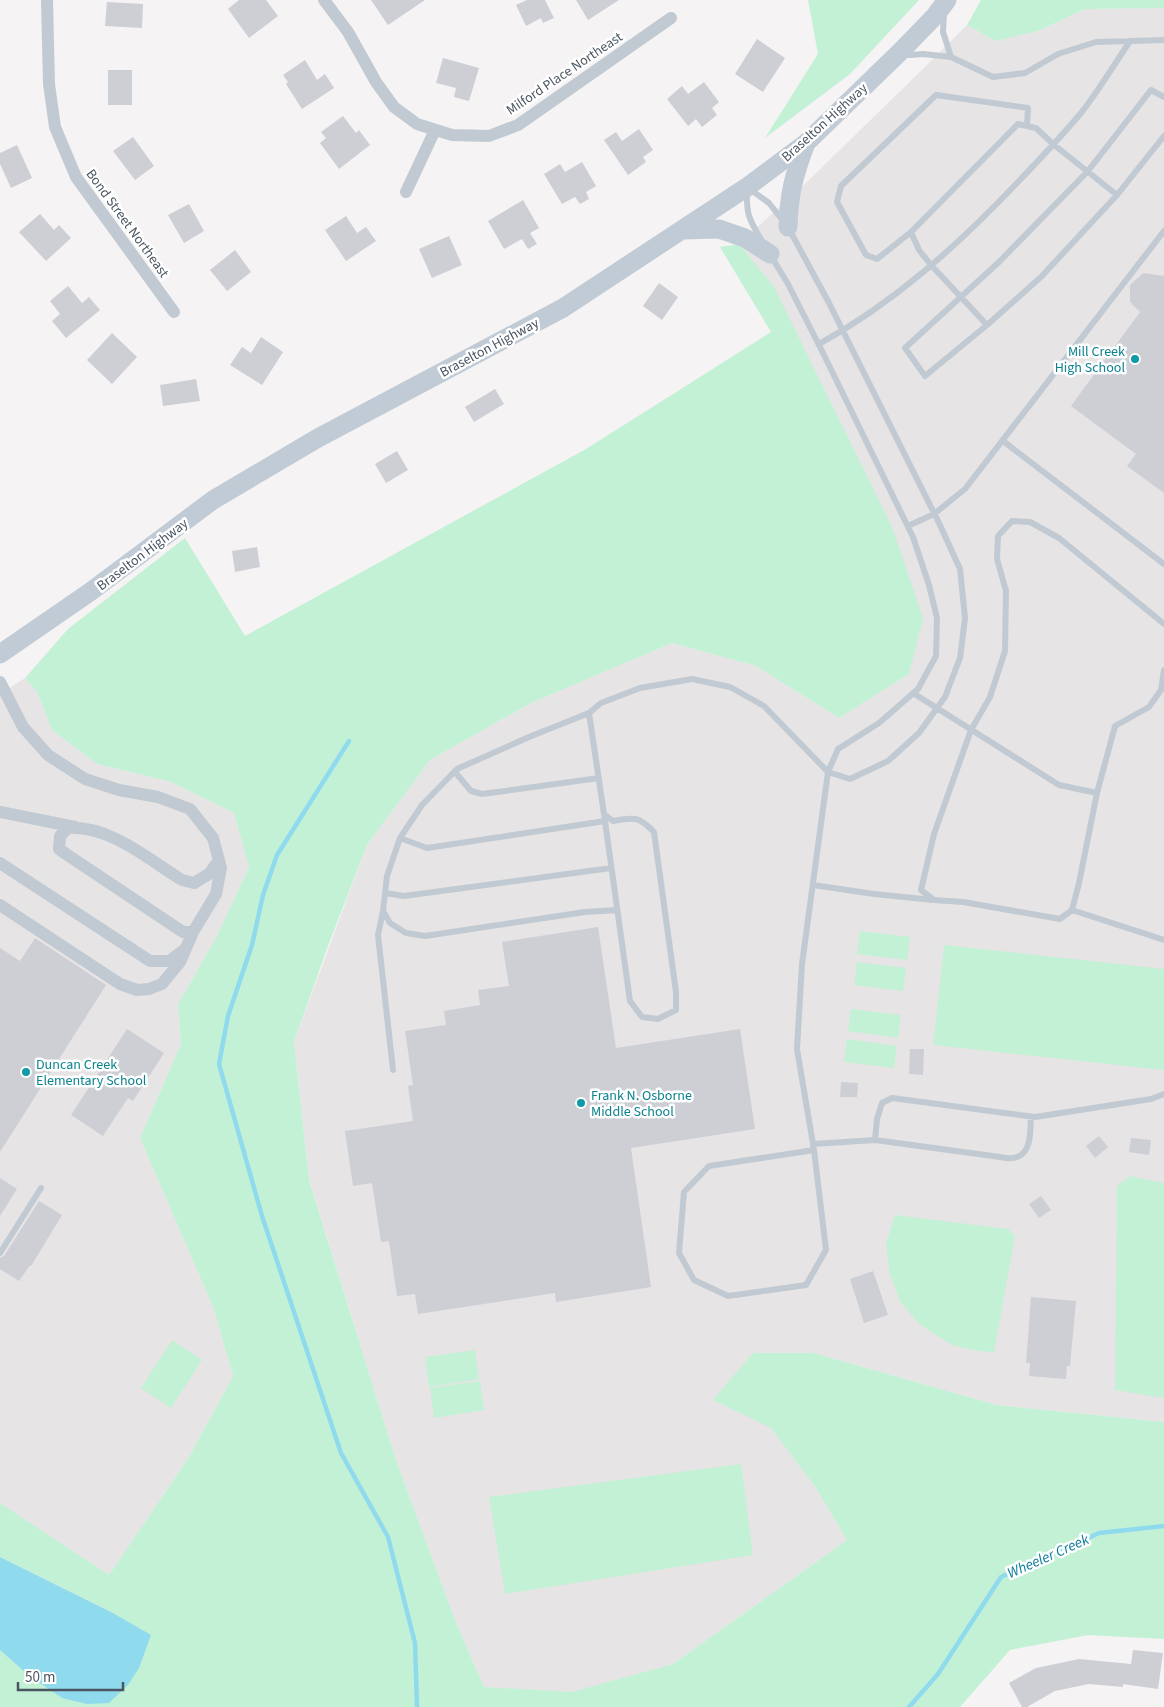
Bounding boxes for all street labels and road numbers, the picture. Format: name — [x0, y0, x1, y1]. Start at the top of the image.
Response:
street label: Milford Place Northeast — [502, 27, 627, 120]
street label: Braselton Highway — [777, 78, 872, 167]
street label: Bond Street Northeast — [81, 165, 174, 282]
street label: Braselton Highway — [436, 313, 543, 382]
street label: Braselton Highway — [93, 514, 193, 596]

